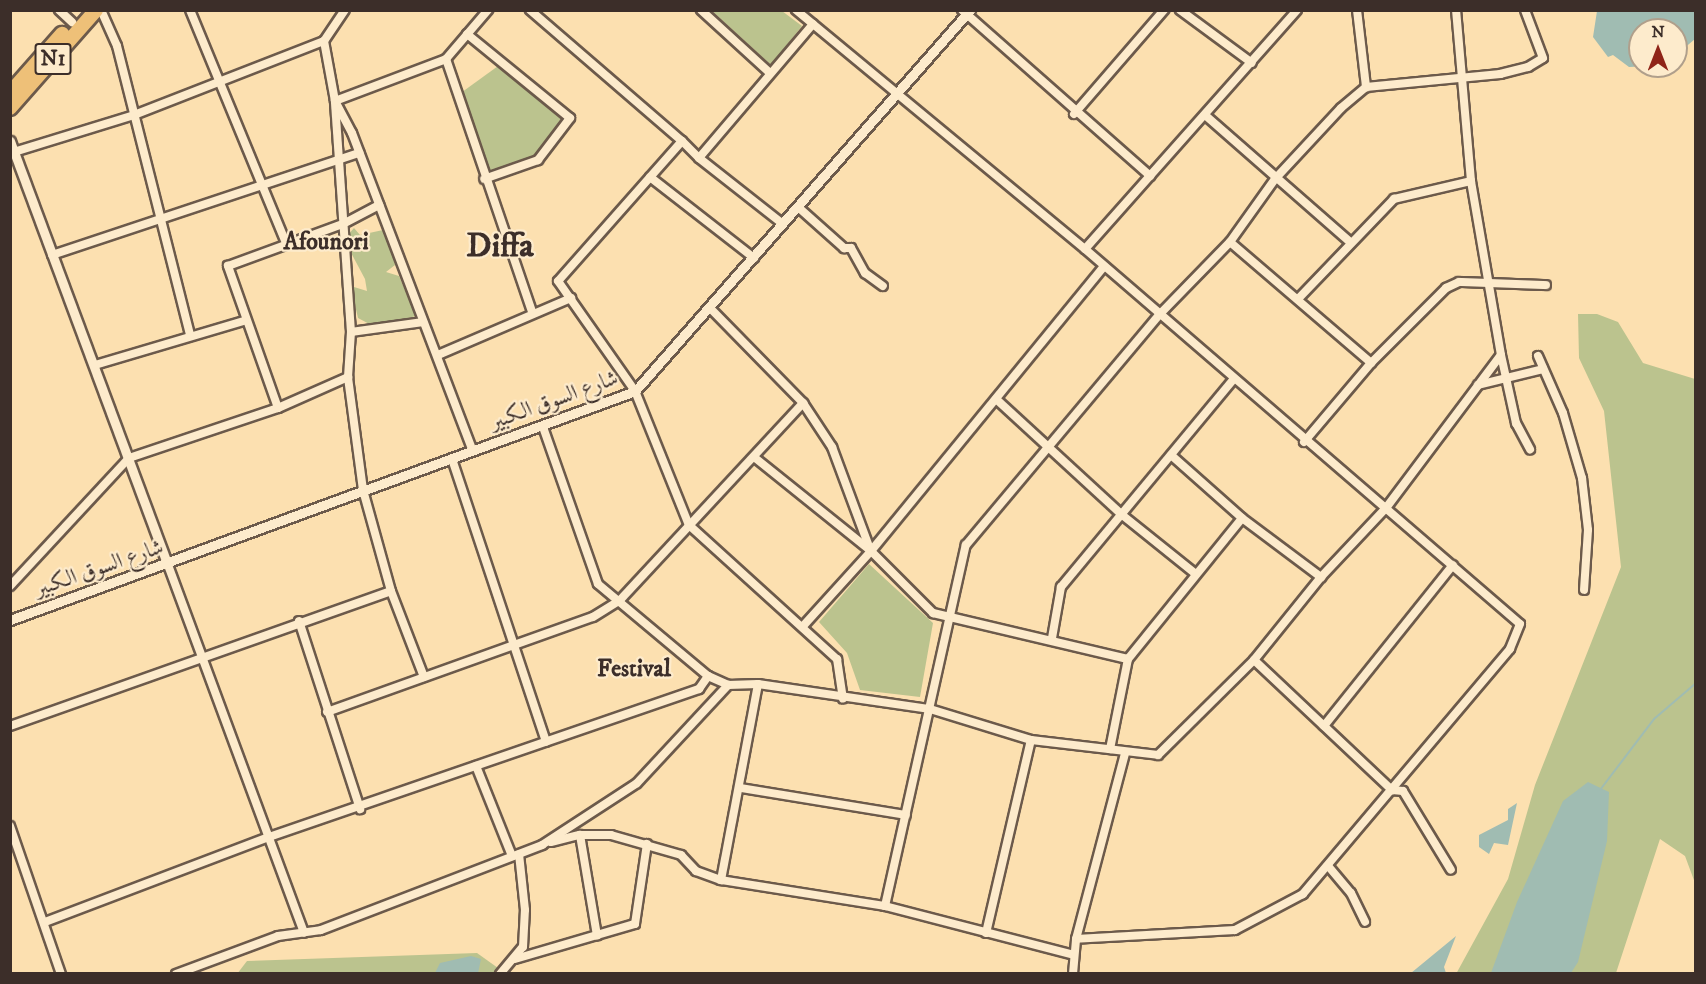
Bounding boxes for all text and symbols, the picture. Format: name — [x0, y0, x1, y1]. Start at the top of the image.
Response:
north arrow — [1628, 18, 1688, 78]
text: N — [1651, 22, 1665, 42]
road number: N1 — [34, 41, 72, 77]
district label: Diffa — [466, 227, 534, 267]
district label: Afounori — [283, 229, 369, 257]
street label: شارع السوق الكبير — [486, 365, 622, 435]
street label: شارع السوق الكبير — [31, 534, 167, 602]
district label: Festival — [597, 656, 671, 684]

